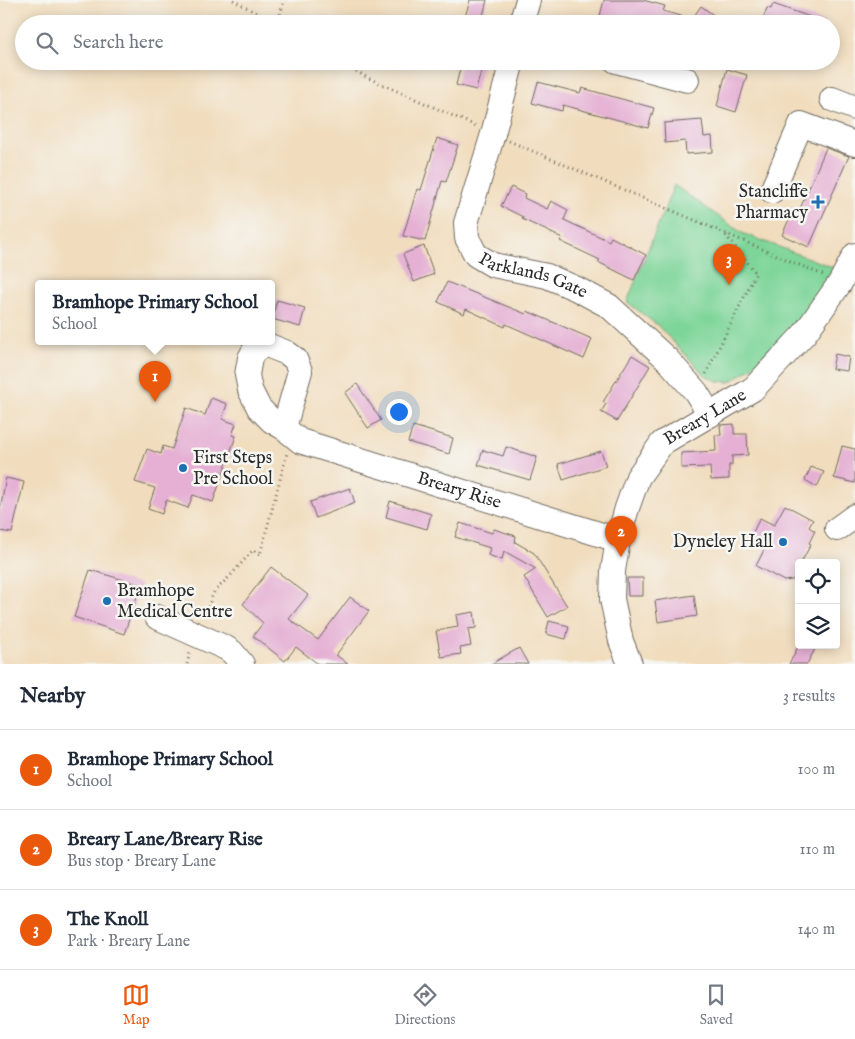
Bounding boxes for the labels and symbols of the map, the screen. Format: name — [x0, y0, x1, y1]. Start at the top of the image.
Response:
place label: Stancliffe Pharmacy — [735, 181, 808, 225]
marker: Stancliffe Pharmacy — [812, 196, 824, 208]
pin: 3 — [713, 244, 745, 285]
street label: Parklands Gate — [474, 248, 591, 304]
pin: 1 — [139, 361, 171, 402]
street label: Breary Lane — [660, 384, 751, 451]
your location — [386, 399, 412, 425]
place label: First Steps Pre School — [193, 447, 273, 491]
marker: First Steps Pre School — [177, 462, 189, 474]
street label: Breary Rise — [414, 467, 504, 514]
pin: 2 — [605, 516, 637, 557]
place label: Dyneley Hall — [673, 531, 773, 554]
marker: Dyneley Hall — [777, 536, 789, 548]
place label: Bramhope Medical Centre — [117, 580, 232, 624]
marker: Bramhope Medical Centre — [101, 595, 113, 607]

